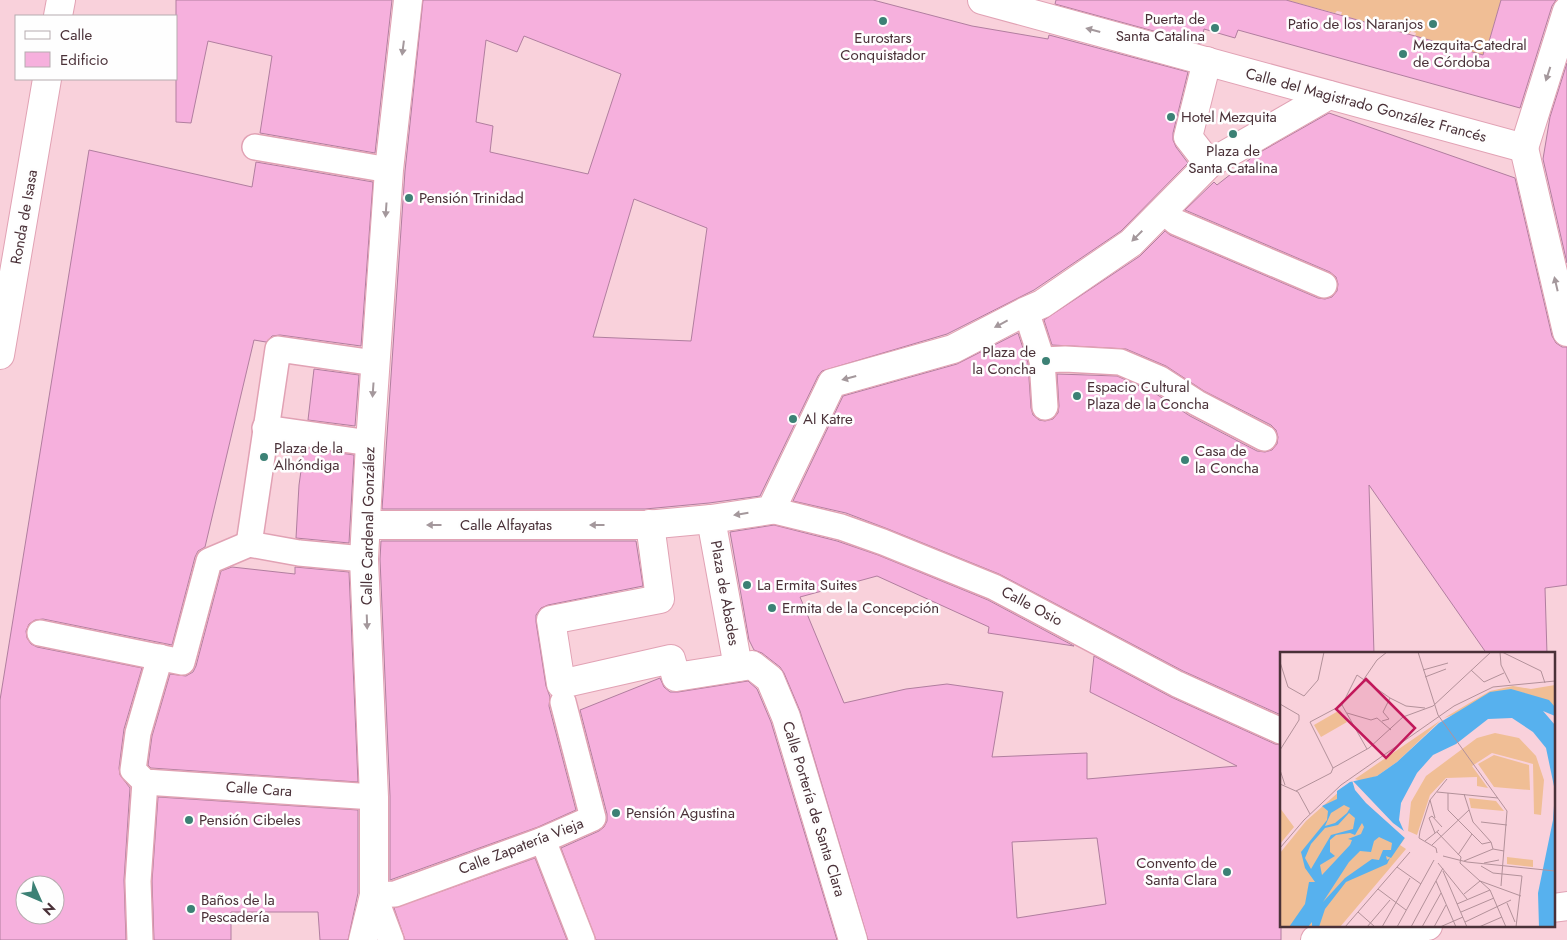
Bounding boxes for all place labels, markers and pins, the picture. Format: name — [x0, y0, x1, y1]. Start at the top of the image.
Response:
place label: Puerta de Santa Catalina — [1116, 8, 1205, 47]
place label: Patio de los Naranjos — [1288, 13, 1423, 35]
marker: Eurostars Conquistador — [877, 15, 889, 27]
marker: Patio de los Naranjos — [1427, 18, 1439, 30]
marker: Puerta de Santa Catalina — [1209, 22, 1221, 34]
place label: Eurostars Conquistador — [840, 27, 927, 66]
place label: Mezquita-Catedral de Córdoba — [1413, 34, 1527, 73]
marker: Mezquita-Catedral de Córdoba — [1397, 48, 1409, 60]
place label: Hotel Mezquita — [1181, 106, 1277, 128]
marker: Hotel Mezquita — [1165, 111, 1177, 123]
marker: Plaza de Santa Catalina — [1227, 128, 1239, 140]
place label: Plaza de Santa Catalina — [1188, 140, 1278, 179]
place label: Pensión Trinidad — [419, 187, 524, 209]
marker: Pensión Trinidad — [403, 192, 415, 204]
place label: Plaza de la Concha — [972, 341, 1036, 380]
marker: Plaza de la Concha — [1040, 355, 1052, 367]
place label: Espacio Cultural Plaza de la Concha — [1087, 376, 1209, 415]
marker: Espacio Cultural Plaza de la Concha — [1071, 390, 1083, 402]
place label: Al Katre — [803, 408, 853, 430]
marker: Al Katre — [787, 413, 799, 425]
place label: Plaza de la Alhóndiga — [274, 437, 343, 476]
place label: Casa de la Concha — [1195, 440, 1259, 479]
marker: Plaza de la Alhóndiga — [258, 451, 270, 463]
marker: Casa de la Concha — [1179, 454, 1191, 466]
place label: La Ermita Suites — [757, 574, 857, 596]
marker: La Ermita Suites — [741, 579, 753, 591]
place label: Ermita de la Concepción — [782, 597, 939, 619]
marker: Ermita de la Concepción — [766, 602, 778, 614]
place label: Pensión Agustina — [626, 802, 735, 824]
marker: Pensión Agustina — [610, 807, 622, 819]
place label: Pensión Cibeles — [199, 809, 301, 831]
marker: Pensión Cibeles — [183, 814, 195, 826]
place label: Convento de Santa Clara — [1136, 852, 1217, 891]
marker: Convento de Santa Clara — [1221, 866, 1233, 878]
place label: Baños de la Pescadería — [201, 889, 275, 928]
marker: Baños de la Pescadería — [185, 903, 197, 915]

